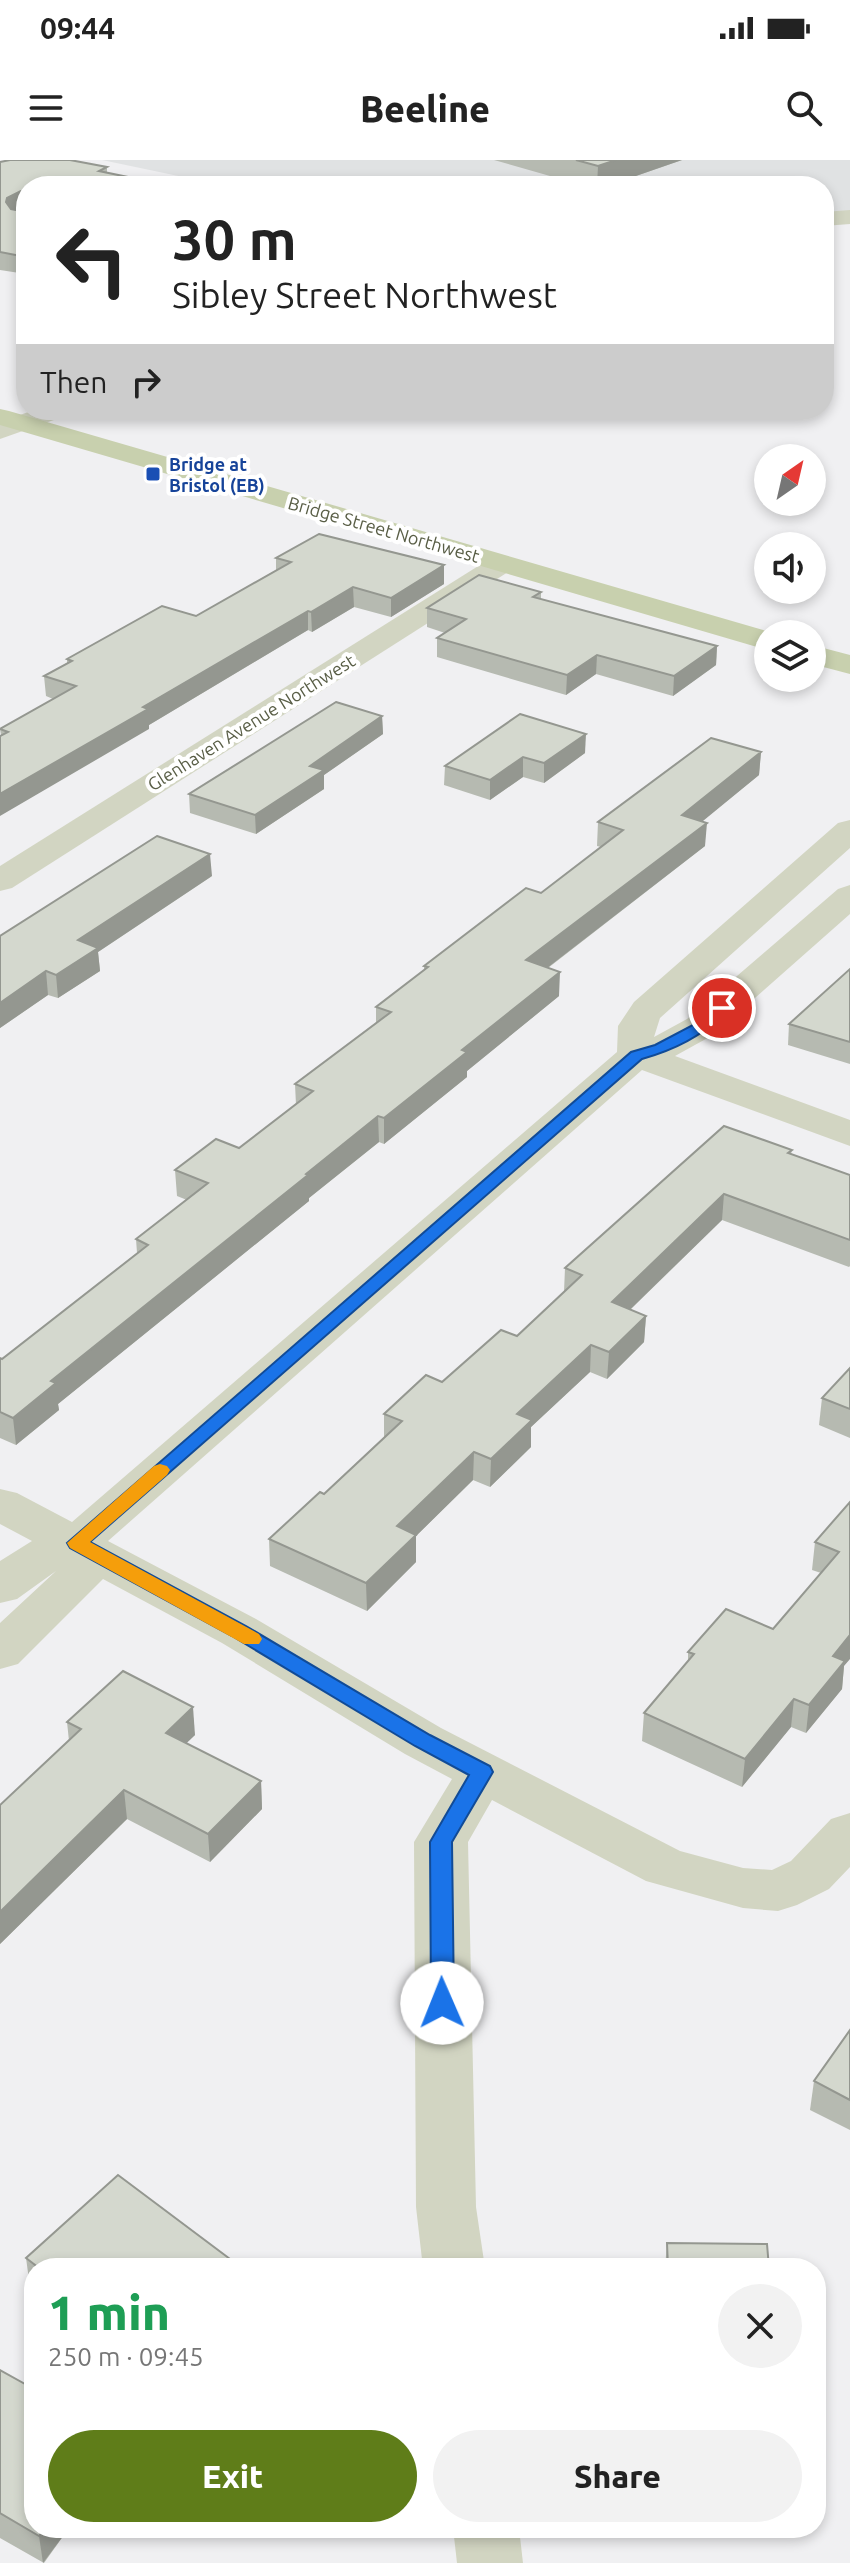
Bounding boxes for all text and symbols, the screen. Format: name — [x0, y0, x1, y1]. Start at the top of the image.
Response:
text: 09:44 — [40, 11, 115, 45]
icon: menu — [24, 86, 68, 130]
icon: search — [782, 86, 826, 130]
text: Beeline — [360, 88, 490, 129]
icon: left — [40, 208, 144, 312]
text: 30 m — [172, 208, 297, 271]
text: Sibley Street Northwest — [172, 274, 557, 315]
icon: right — [124, 360, 168, 404]
text: Then — [40, 365, 108, 399]
north arrow — [754, 444, 826, 516]
map controls — [754, 444, 826, 692]
place label: Bridge at Bristol (EB) — [169, 454, 265, 496]
marker: Bridge at Bristol (EB) — [144, 465, 162, 483]
street label: Bridge Street Northwest — [286, 492, 482, 566]
button: sound — [754, 532, 826, 604]
button: layers — [754, 620, 826, 692]
street label: Glenhaven Avenue Northwest — [144, 650, 358, 794]
pin — [688, 974, 756, 1042]
icon: arrive — [700, 986, 744, 1030]
position arrow — [400, 1961, 484, 2045]
button: close — [718, 2284, 802, 2368]
text: 1 min — [48, 2285, 170, 2339]
text: 250 m · 09:45 — [48, 2342, 204, 2371]
button: Exit — [48, 2430, 417, 2522]
button: Share — [433, 2430, 802, 2522]

